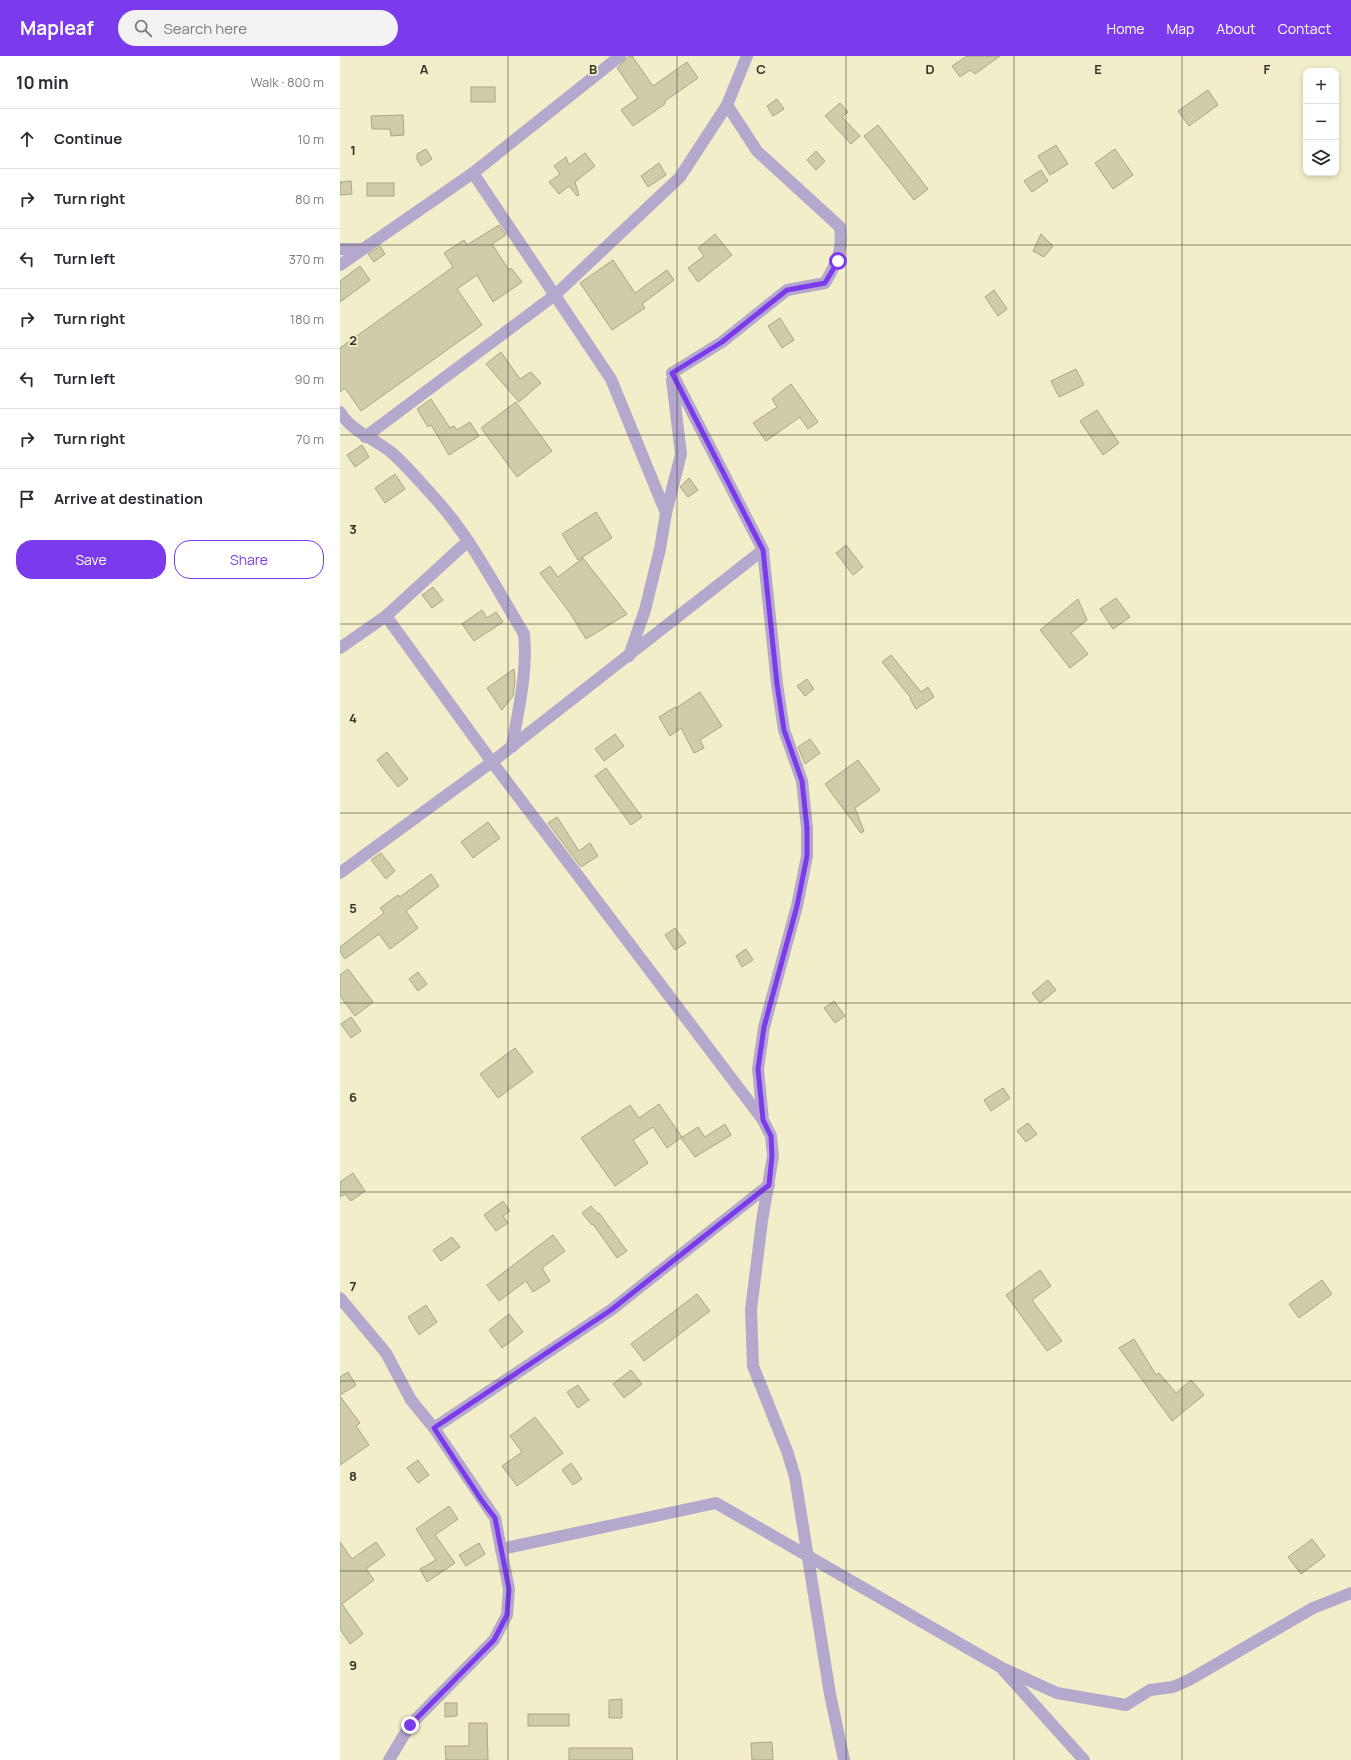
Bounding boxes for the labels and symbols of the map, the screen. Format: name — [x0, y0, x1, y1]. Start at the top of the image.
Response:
text: A — [420, 60, 429, 78]
text: B — [589, 60, 597, 78]
text: C — [756, 60, 766, 78]
text: D — [925, 60, 935, 78]
text: E — [1094, 60, 1102, 78]
text: F — [1264, 60, 1271, 78]
text: 1 — [350, 141, 356, 159]
route start — [829, 252, 847, 270]
text: 2 — [349, 331, 357, 349]
text: 3 — [349, 520, 357, 538]
text: 4 — [349, 709, 357, 727]
text: 5 — [349, 899, 357, 917]
text: 6 — [349, 1088, 357, 1106]
text: 7 — [350, 1277, 357, 1295]
text: 8 — [349, 1467, 357, 1485]
text: 9 — [349, 1656, 357, 1674]
route end — [401, 1716, 419, 1734]

